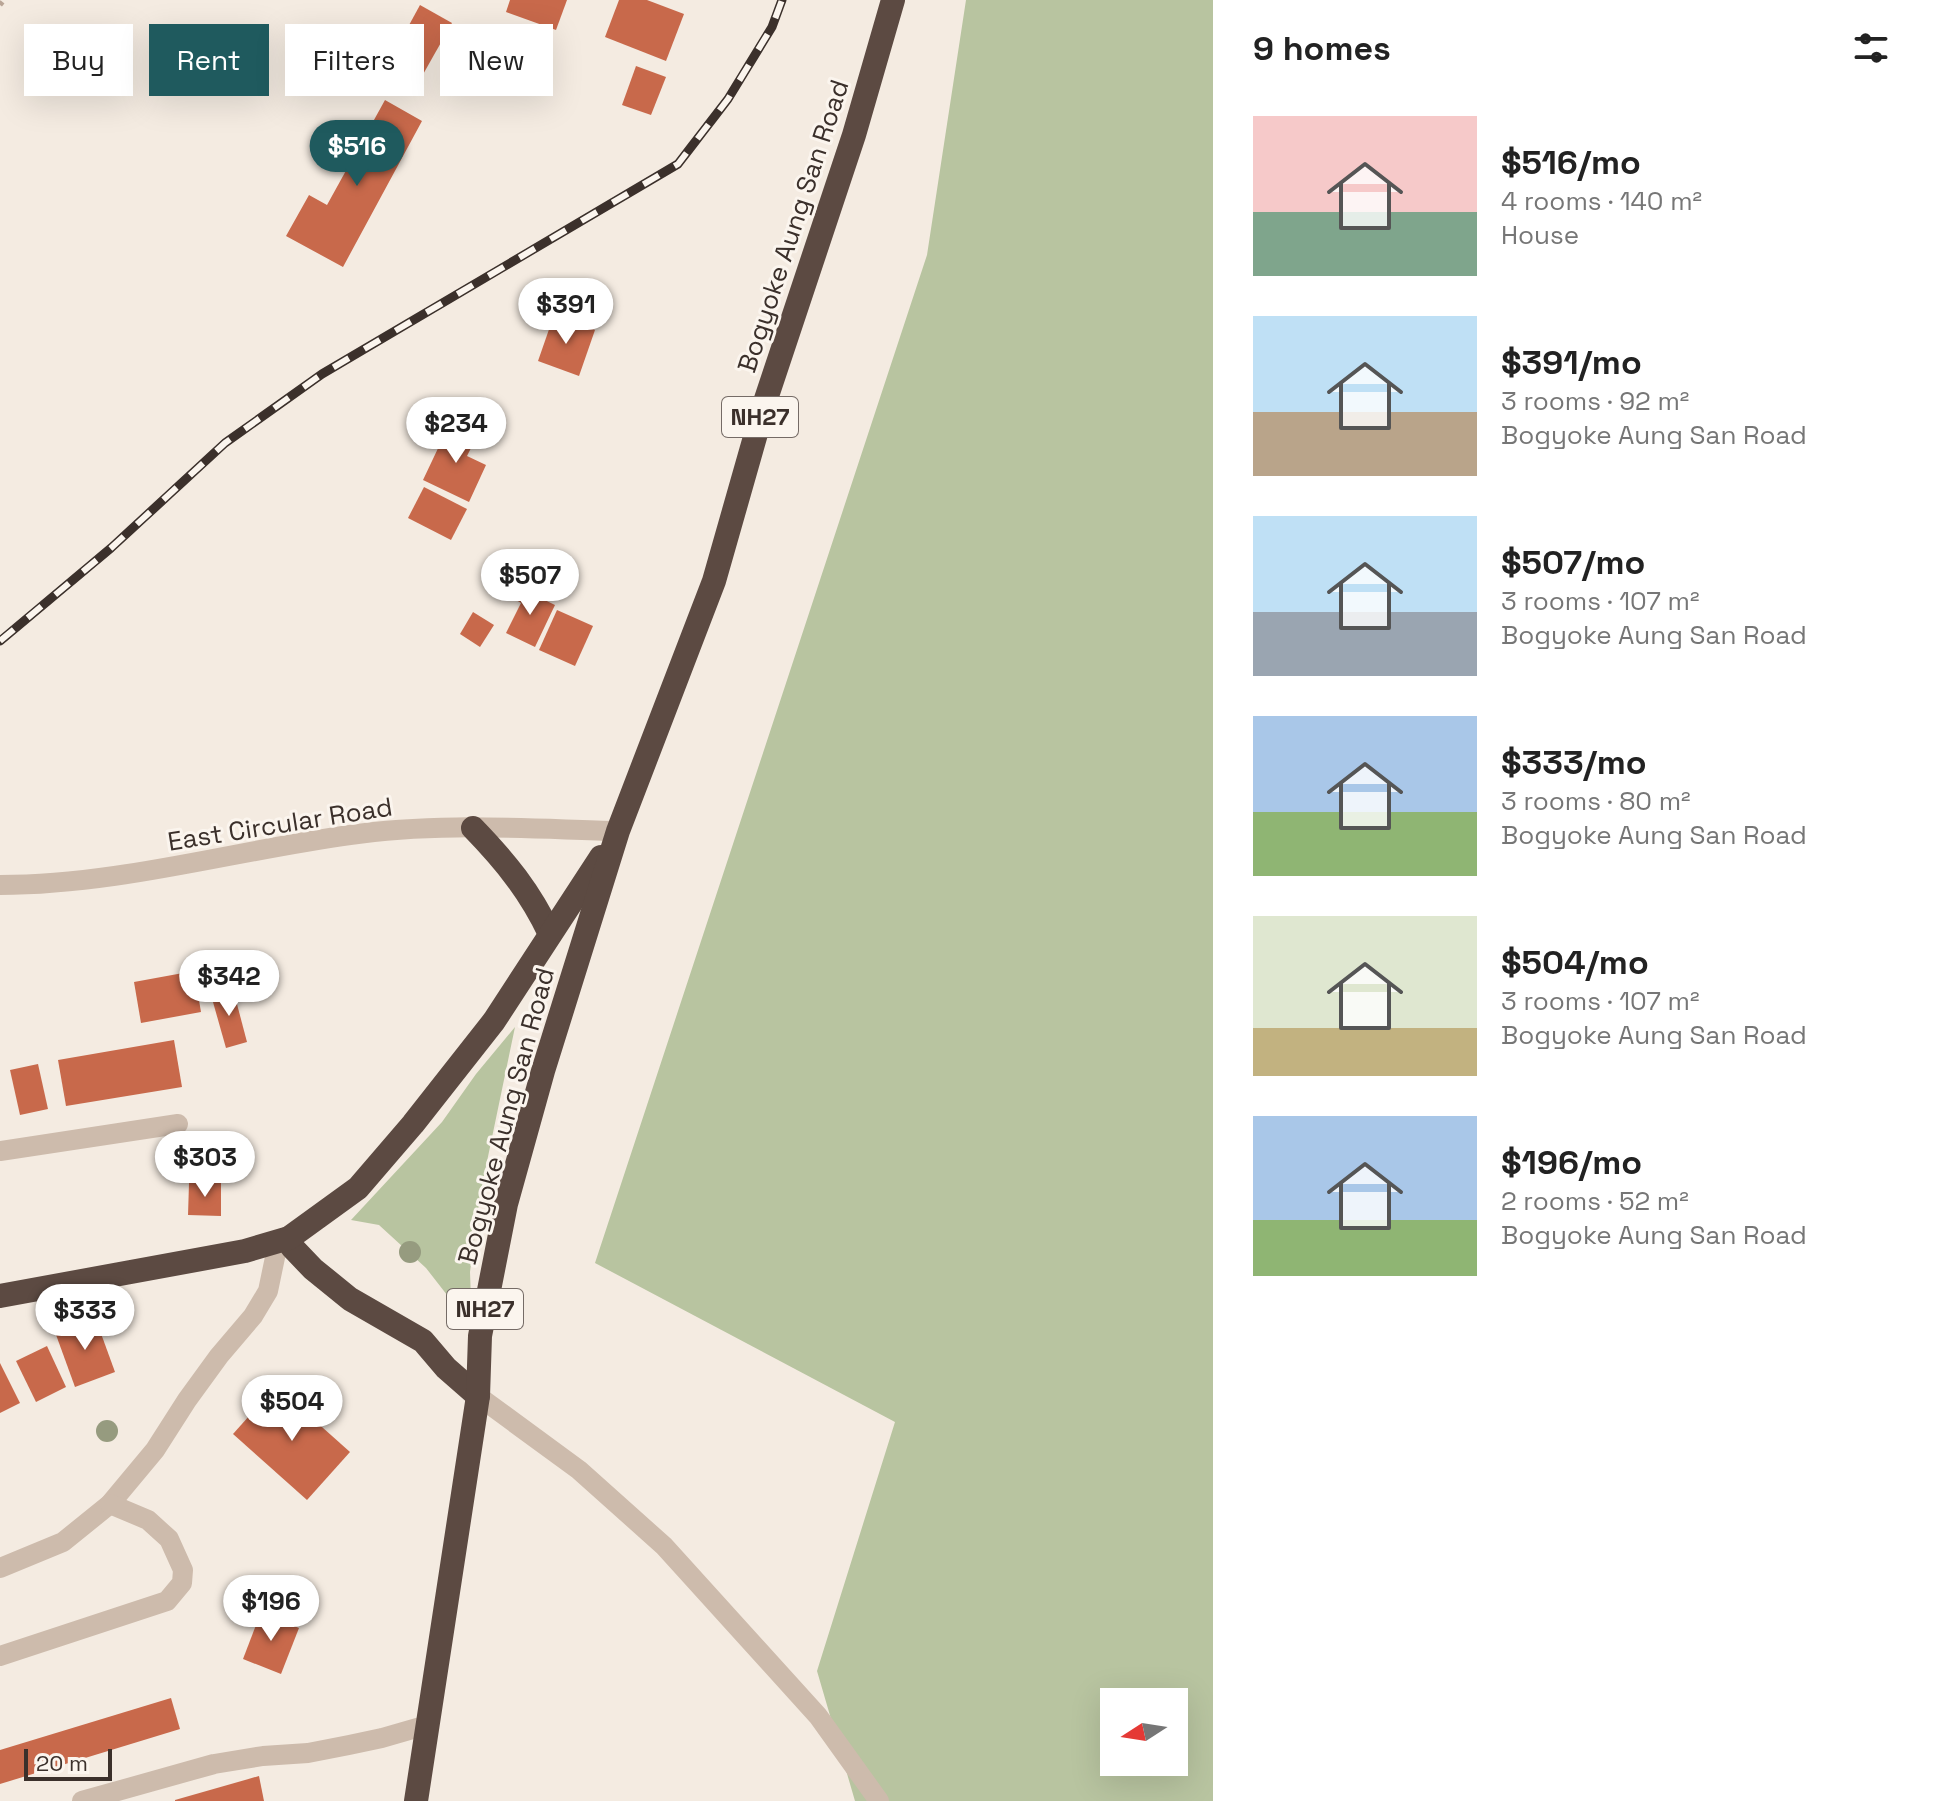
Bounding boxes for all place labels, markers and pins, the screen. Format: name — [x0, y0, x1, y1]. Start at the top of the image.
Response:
pin: $516 — [310, 120, 404, 188]
pin: $391 — [519, 278, 613, 346]
pin: $234 — [409, 397, 503, 465]
pin: $507 — [483, 549, 577, 617]
pin: $342 — [182, 950, 276, 1018]
pin: $303 — [158, 1131, 252, 1199]
pin: $333 — [38, 1284, 132, 1352]
pin: $504 — [245, 1375, 339, 1443]
pin: $196 — [224, 1575, 318, 1643]

